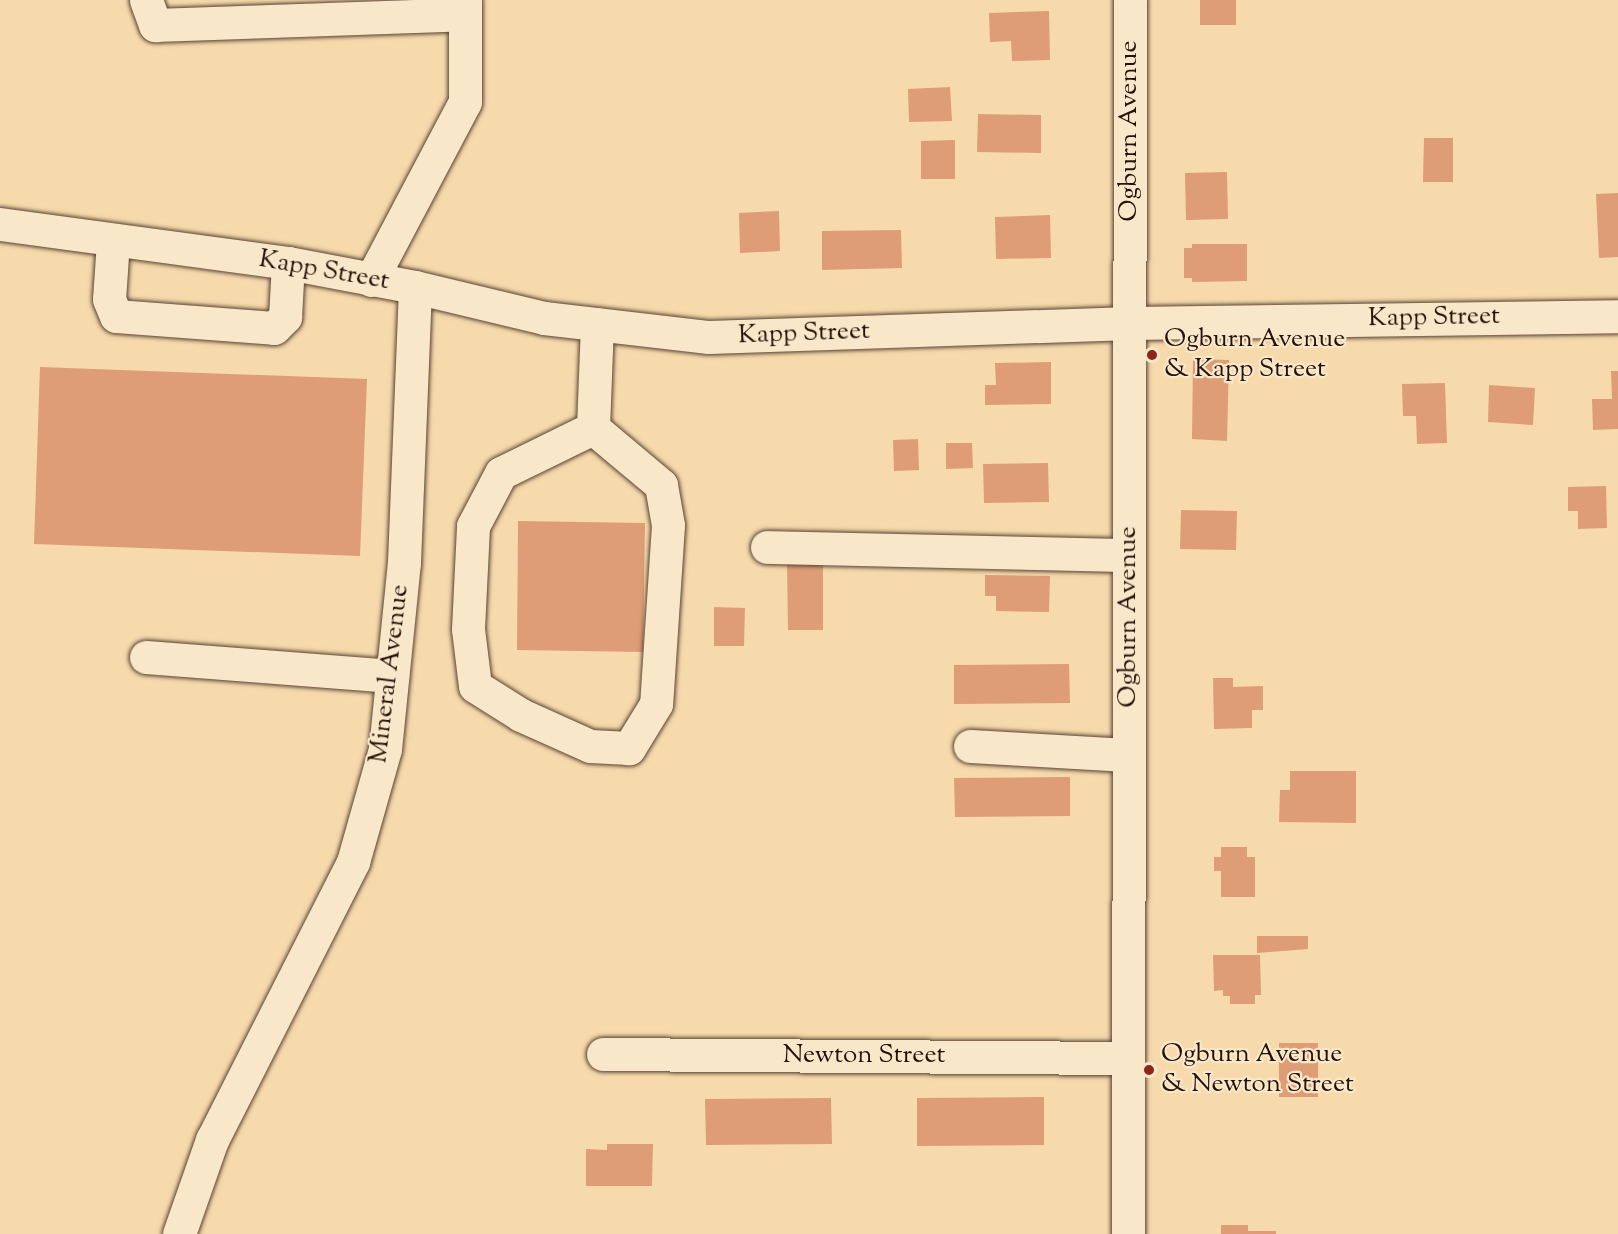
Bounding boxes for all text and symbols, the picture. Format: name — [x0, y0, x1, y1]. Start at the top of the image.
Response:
street label: Ogburn Avenue — [1114, 40, 1146, 222]
street label: Kapp Street — [256, 244, 392, 298]
street label: Kapp Street — [1368, 301, 1500, 335]
street label: Kapp Street — [738, 316, 870, 352]
place label: Ogburn Avenue & Kapp Street — [1164, 324, 1345, 386]
marker: Ogburn Avenue & Kapp Street — [1145, 348, 1159, 362]
street label: Ogburn Avenue — [1113, 526, 1145, 708]
street label: Mineral Avenue — [364, 583, 416, 765]
place label: Ogburn Avenue & Newton Street — [1161, 1039, 1354, 1100]
street label: Newton Street — [783, 1040, 945, 1072]
marker: Ogburn Avenue & Newton Street — [1142, 1063, 1156, 1077]

